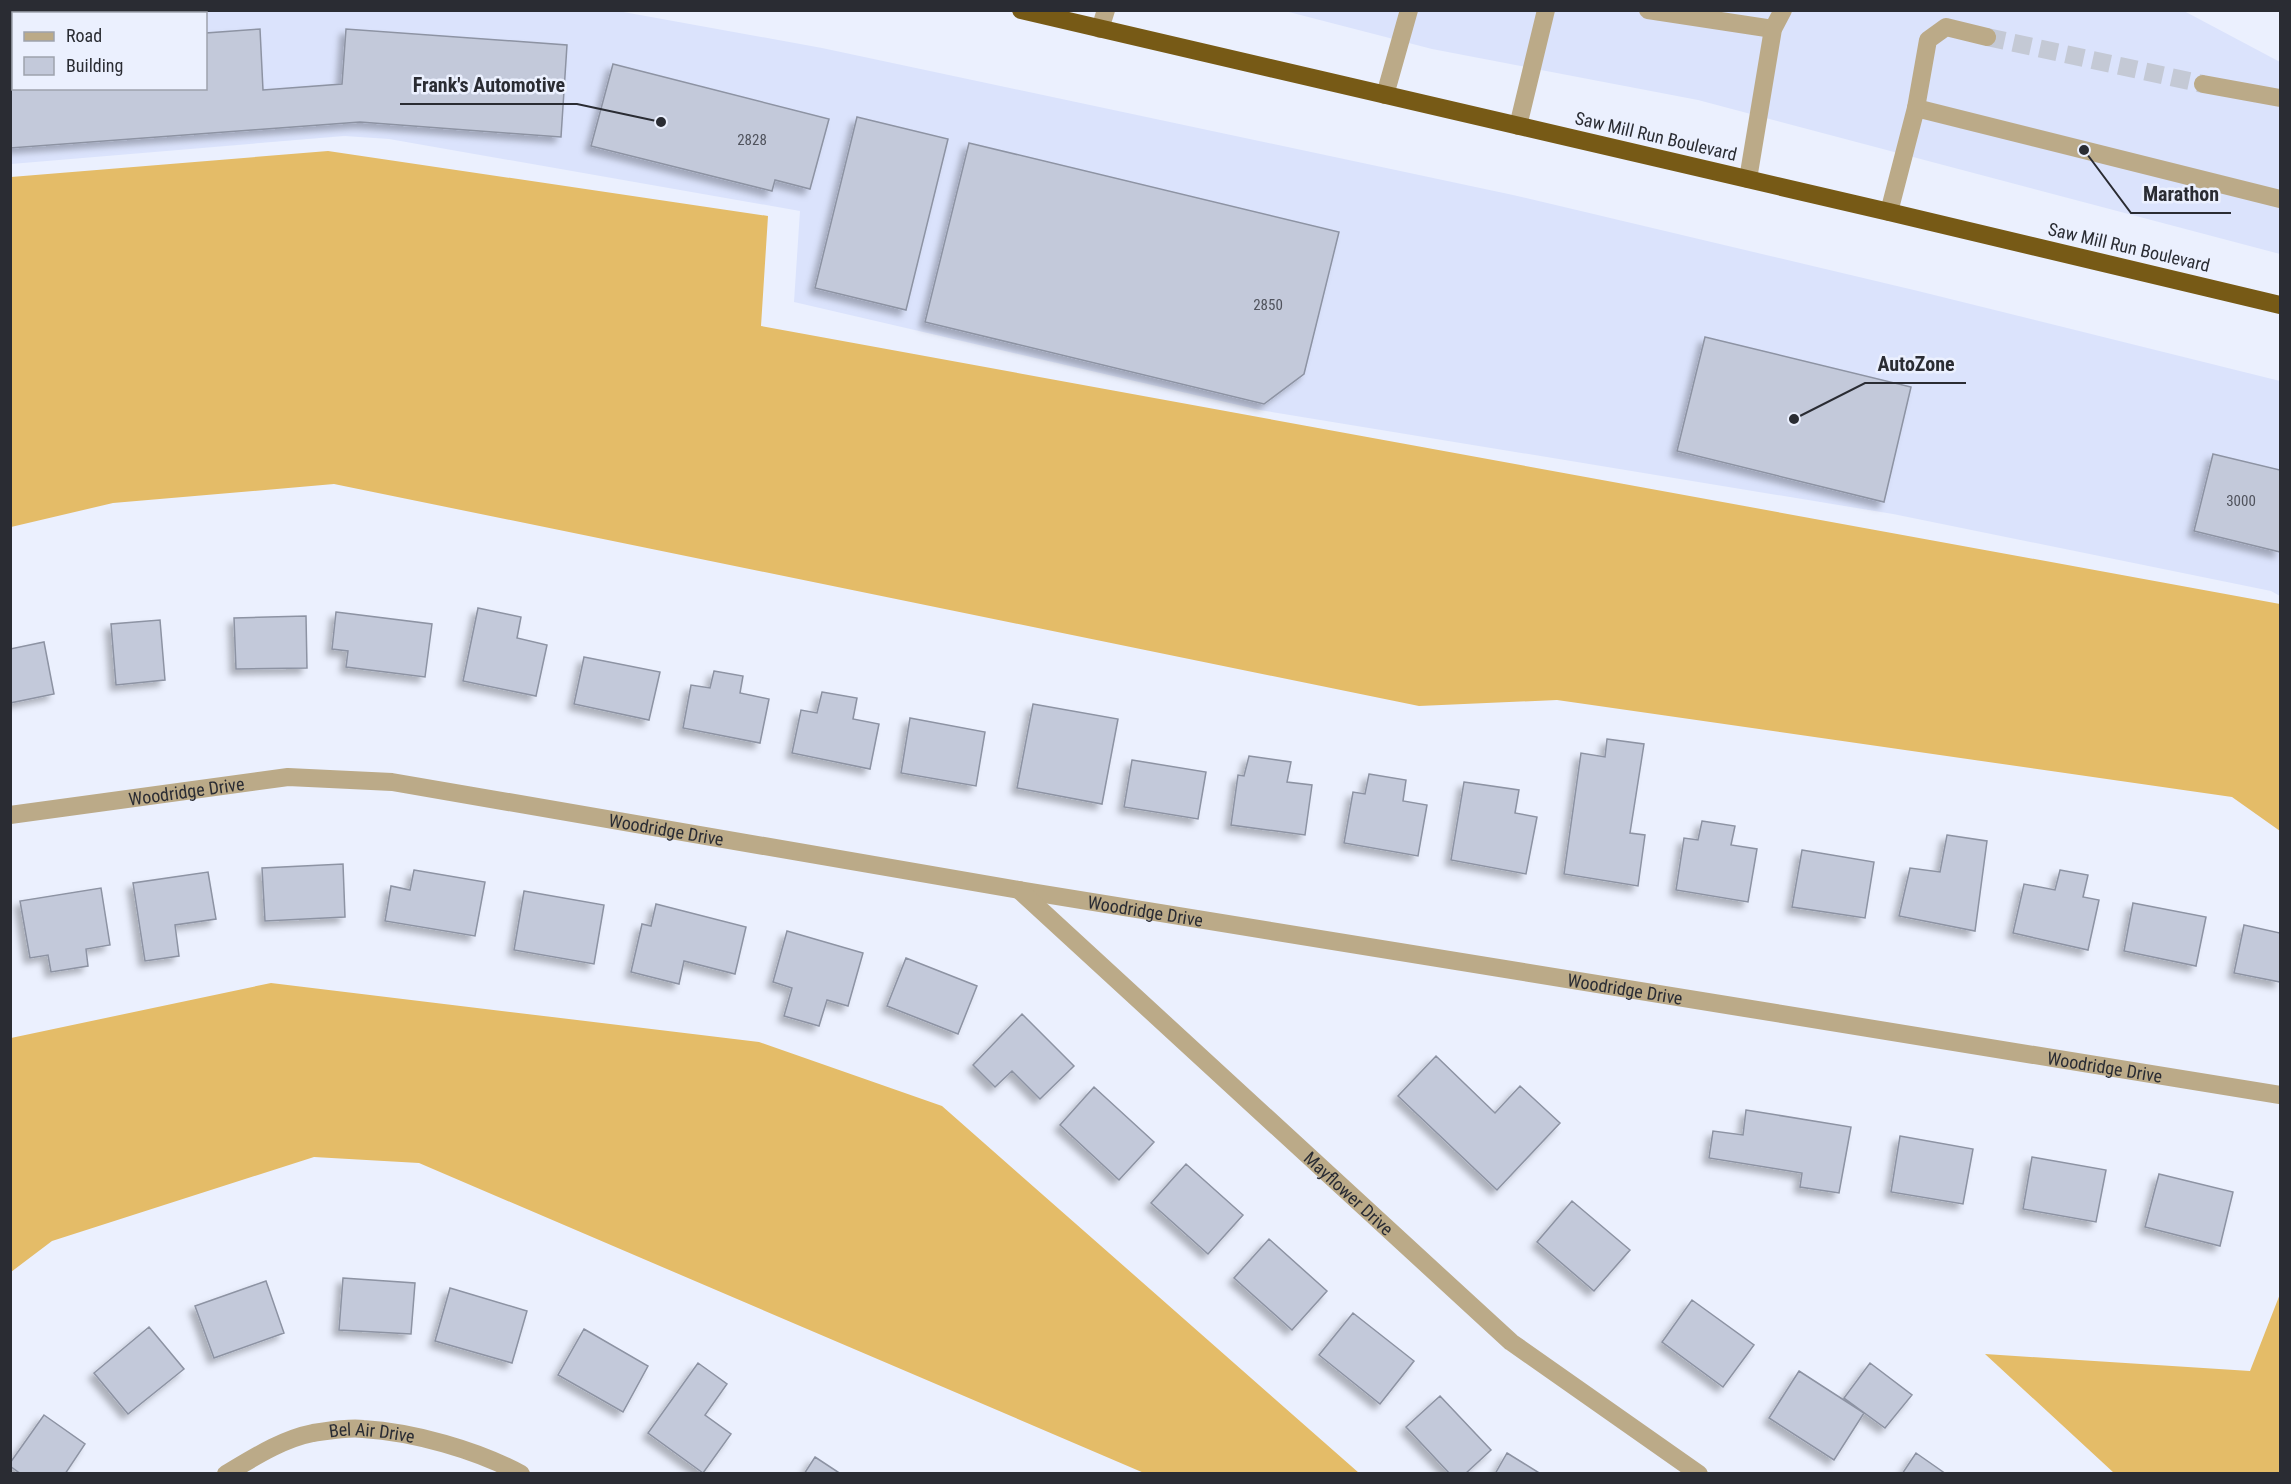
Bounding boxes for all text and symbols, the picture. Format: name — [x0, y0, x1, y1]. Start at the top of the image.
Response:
legend — [12, 12, 207, 90]
text: Road — [66, 25, 102, 46]
text: Building — [66, 55, 123, 76]
callout: Frank's Automotive — [400, 66, 577, 104]
text: Frank's Automotive — [413, 73, 565, 97]
street label: Saw Mill Run Boulevard — [1573, 107, 1739, 165]
house number: 2828 — [737, 131, 767, 149]
callout: Marathon — [2131, 175, 2231, 213]
text: Marathon — [2143, 182, 2219, 206]
street label: Saw Mill Run Boulevard — [2046, 218, 2212, 276]
house number: 2850 — [1253, 296, 1283, 314]
callout: AutoZone — [1865, 345, 1966, 383]
text: AutoZone — [1877, 352, 1955, 376]
house number: 3000 — [2226, 492, 2256, 510]
street label: Woodridge Drive — [127, 773, 245, 809]
street label: Woodridge Drive — [607, 809, 725, 849]
street label: Woodridge Drive — [1086, 891, 1205, 930]
street label: Woodridge Drive — [1566, 969, 1684, 1008]
street label: Woodridge Drive — [2046, 1047, 2164, 1086]
street label: Mayflower Drive — [1300, 1147, 1398, 1239]
street label: Bel Air Drive — [327, 1418, 417, 1447]

